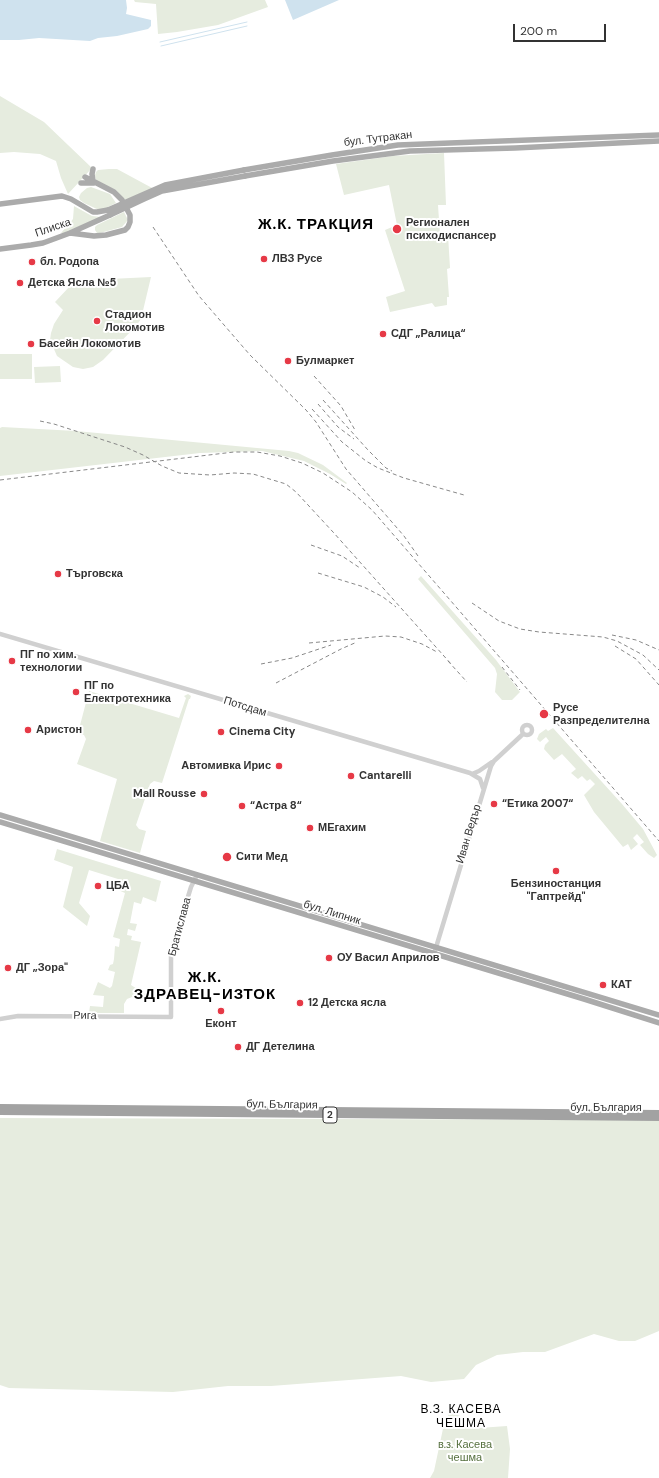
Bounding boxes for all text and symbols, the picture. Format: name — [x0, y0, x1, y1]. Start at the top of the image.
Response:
scale bar — [515, 16, 608, 42]
text: 200 m — [520, 23, 557, 39]
street label: бул. Тутракан — [343, 128, 413, 150]
street label: Плиска — [33, 216, 73, 240]
district label: Ж.К. ТРАКЦИЯ — [258, 216, 374, 234]
place label: Регионален психодиспансер — [406, 216, 496, 242]
marker: Регионален психодиспансер — [391, 223, 403, 235]
place label: ЛВЗ Русе — [272, 252, 322, 266]
marker: ЛВЗ Русе — [259, 254, 269, 264]
place label: бл. Родопа — [40, 255, 99, 269]
marker: бл. Родопа — [27, 257, 37, 267]
place label: Детска Ясла №5 — [28, 276, 116, 290]
marker: Детска Ясла №5 — [15, 278, 25, 288]
place label: Стадион Локомотив — [105, 308, 165, 334]
marker: Стадион Локомотив — [92, 316, 102, 326]
place label: СДГ „Ралица“ — [391, 327, 466, 341]
marker: СДГ „Ралица“ — [378, 329, 388, 339]
place label: Басейн Локомотив — [39, 337, 141, 351]
marker: Басейн Локомотив — [26, 339, 36, 349]
place label: Булмаркет — [296, 354, 354, 368]
marker: Булмаркет — [283, 356, 293, 366]
place label: Търговска — [66, 567, 123, 581]
marker: Търговска — [53, 569, 63, 579]
place label: ПГ по хим. технологии — [20, 648, 82, 674]
marker: ПГ по хим. технологии — [7, 656, 17, 666]
place label: ПГ по Електротехника — [84, 679, 171, 705]
marker: ПГ по Електротехника — [71, 687, 81, 697]
street label: Потсдам — [222, 694, 268, 720]
place label: Русе Разпределителна — [553, 701, 649, 727]
marker: Русе Разпределителна — [538, 708, 550, 720]
place label: Аристон — [36, 723, 82, 737]
marker: Аристон — [23, 725, 33, 735]
place label: Cinema City — [229, 725, 295, 739]
marker: Cinema City — [216, 727, 226, 737]
place label: Автомивка Ирис — [181, 759, 271, 773]
marker: Автомивка Ирис — [274, 761, 284, 771]
place label: Cantarelli — [359, 769, 411, 783]
marker: Cantarelli — [346, 771, 356, 781]
place label: Mall Rousse — [133, 787, 196, 801]
marker: Mall Rousse — [199, 789, 209, 799]
place label: “Етика 2007“ — [502, 797, 573, 811]
place label: “Астра 8“ — [250, 799, 302, 813]
marker: “Етика 2007“ — [489, 799, 499, 809]
marker: “Астра 8“ — [237, 801, 247, 811]
street label: Иван Ведър — [454, 803, 484, 865]
place label: МЕгахим — [318, 821, 366, 835]
marker: МЕгахим — [305, 823, 315, 833]
place label: Сити Мед — [236, 850, 288, 864]
marker: Сити Мед — [221, 851, 233, 863]
marker: Бензиностанция "Гаптрейд" — [551, 866, 561, 876]
place label: Бензиностанция "Гаптрейд" — [511, 877, 601, 903]
place label: ЦБА — [106, 879, 129, 893]
marker: ЦБА — [93, 881, 103, 891]
street label: Братислава — [166, 896, 194, 958]
street label: бул. Липник — [302, 898, 362, 928]
place label: ОУ Васил Априлов — [337, 951, 440, 965]
marker: ОУ Васил Априлов — [324, 953, 334, 963]
place label: ДГ „Зора" — [16, 961, 68, 975]
marker: ДГ „Зора" — [3, 963, 13, 973]
district label: Ж.К. ЗДРАВЕЦ-ИЗТОК — [134, 969, 276, 1004]
place label: КАТ — [611, 978, 632, 992]
marker: КАТ — [598, 980, 608, 990]
place label: 12 Детска ясла — [308, 996, 386, 1010]
marker: 12 Детска ясла — [295, 998, 305, 1008]
marker: Еконт — [216, 1006, 226, 1016]
street label: Рига — [73, 1009, 97, 1023]
place label: Еконт — [205, 1017, 237, 1031]
place label: ДГ Детелина — [246, 1040, 315, 1054]
marker: ДГ Детелина — [233, 1042, 243, 1052]
street label: бул. България — [246, 1098, 318, 1112]
street label: бул. България — [570, 1101, 642, 1115]
road number: 2 — [323, 1107, 337, 1123]
district label: В.З. КАСЕВА ЧЕШМА — [420, 1403, 502, 1431]
park label: в.з. Касева чешма — [438, 1438, 492, 1464]

